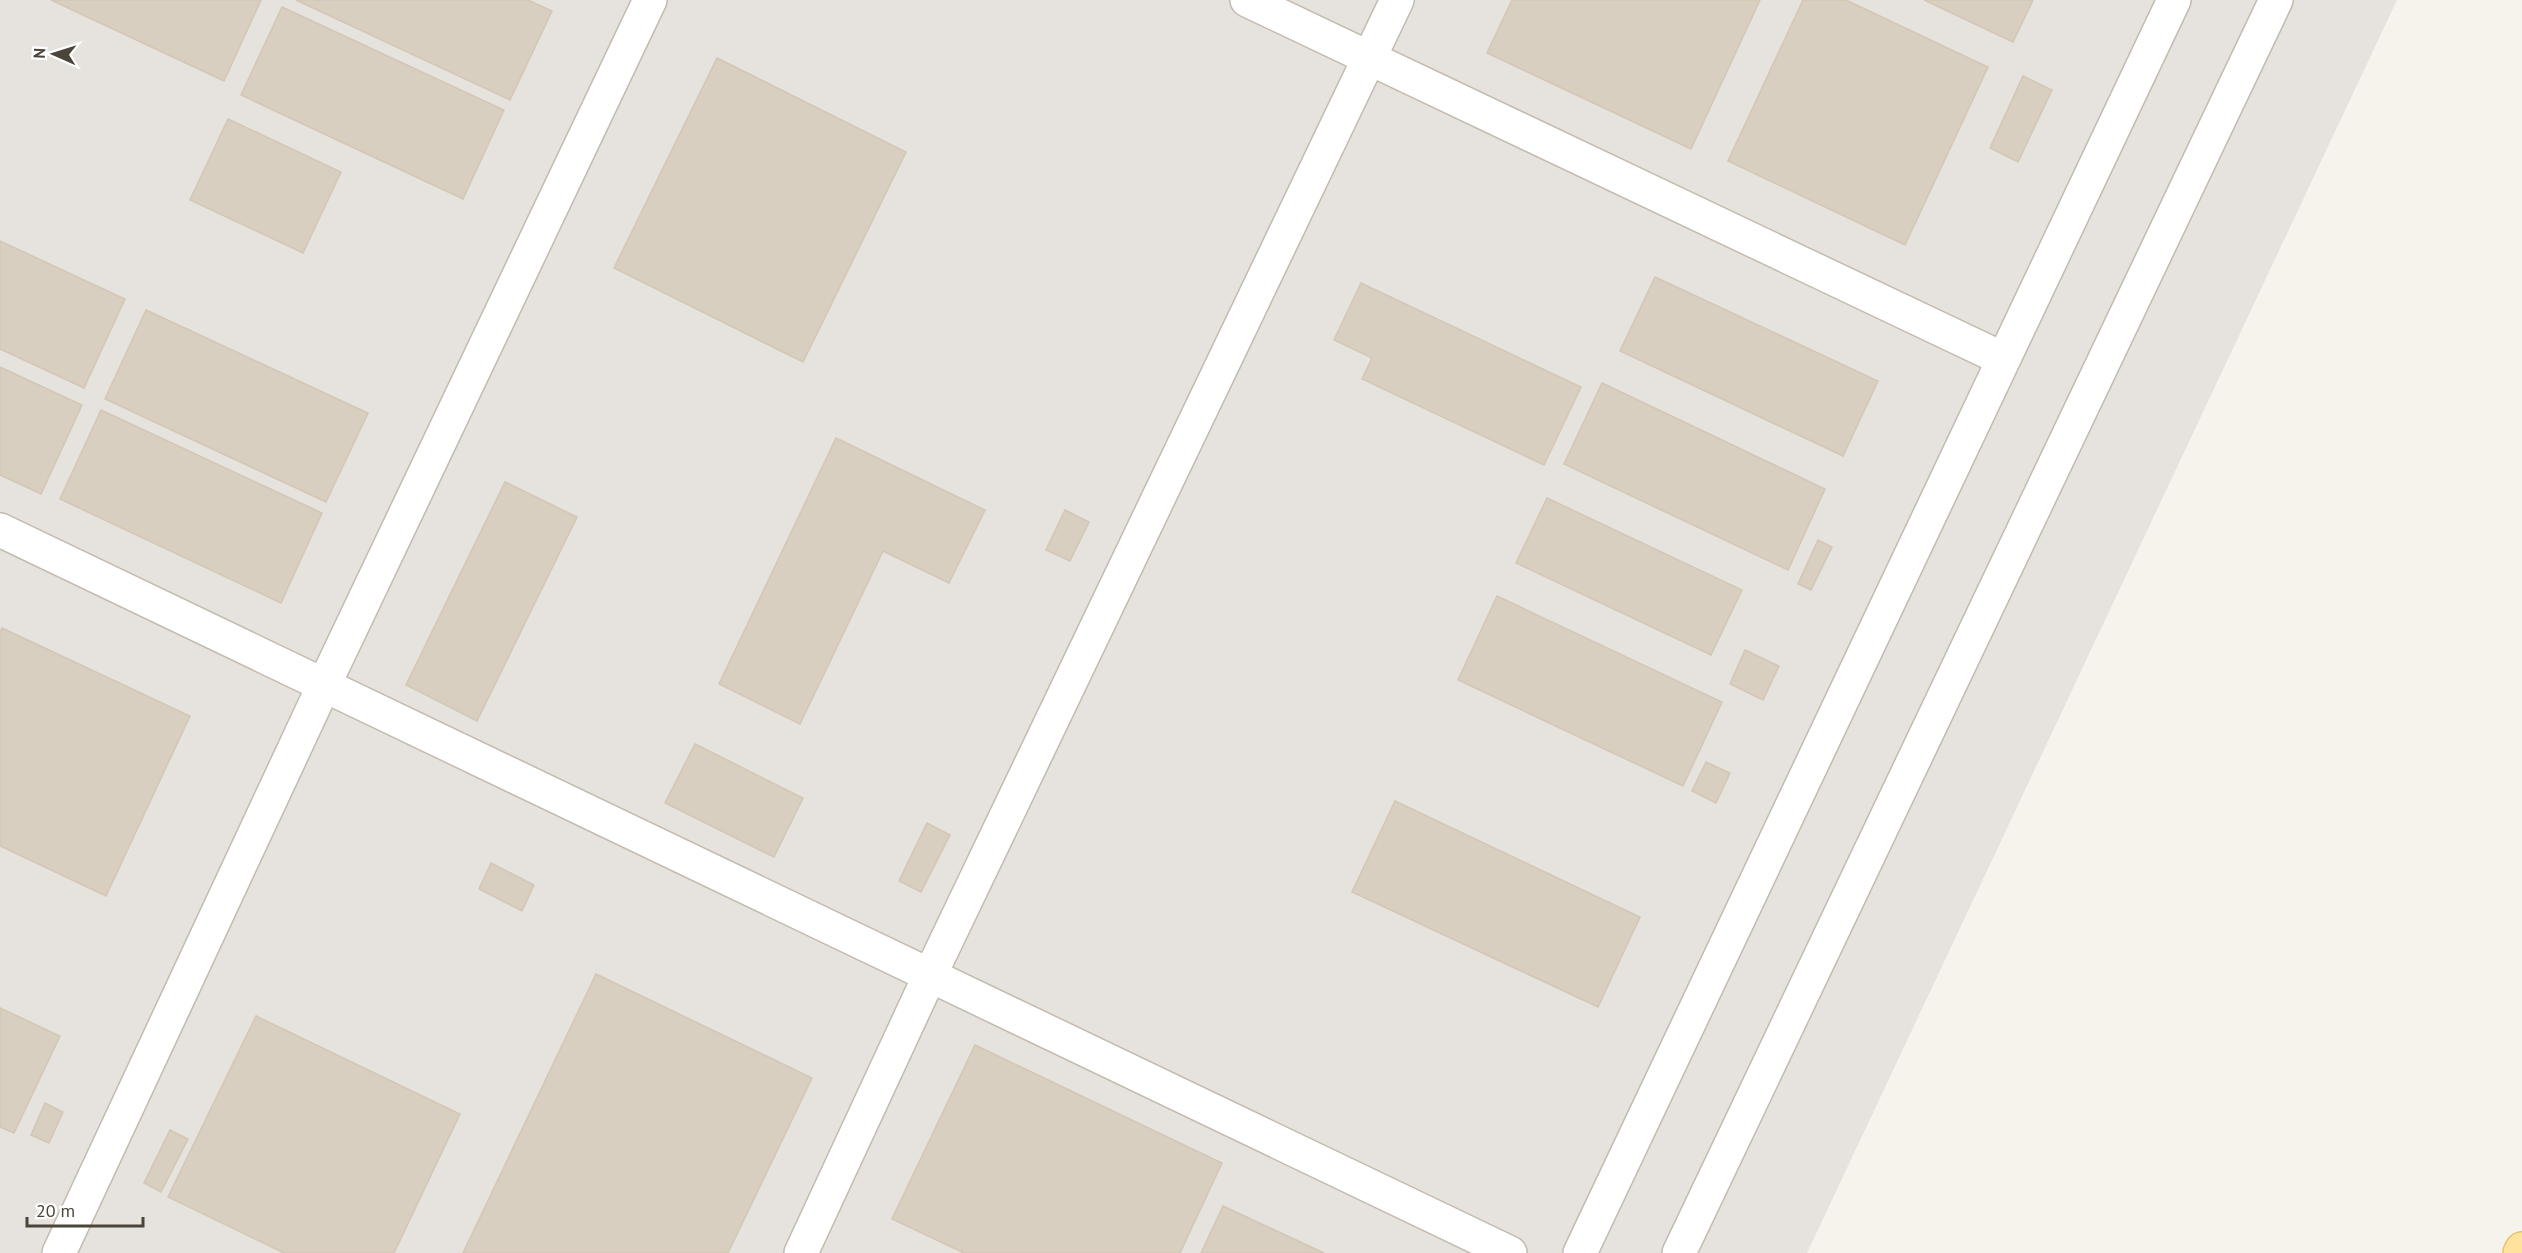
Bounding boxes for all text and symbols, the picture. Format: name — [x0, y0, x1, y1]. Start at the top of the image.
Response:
north arrow — [24, 24, 84, 84]
text: N — [29, 47, 49, 59]
scale bar — [27, 1190, 142, 1228]
text: 20 m — [36, 1199, 75, 1222]

